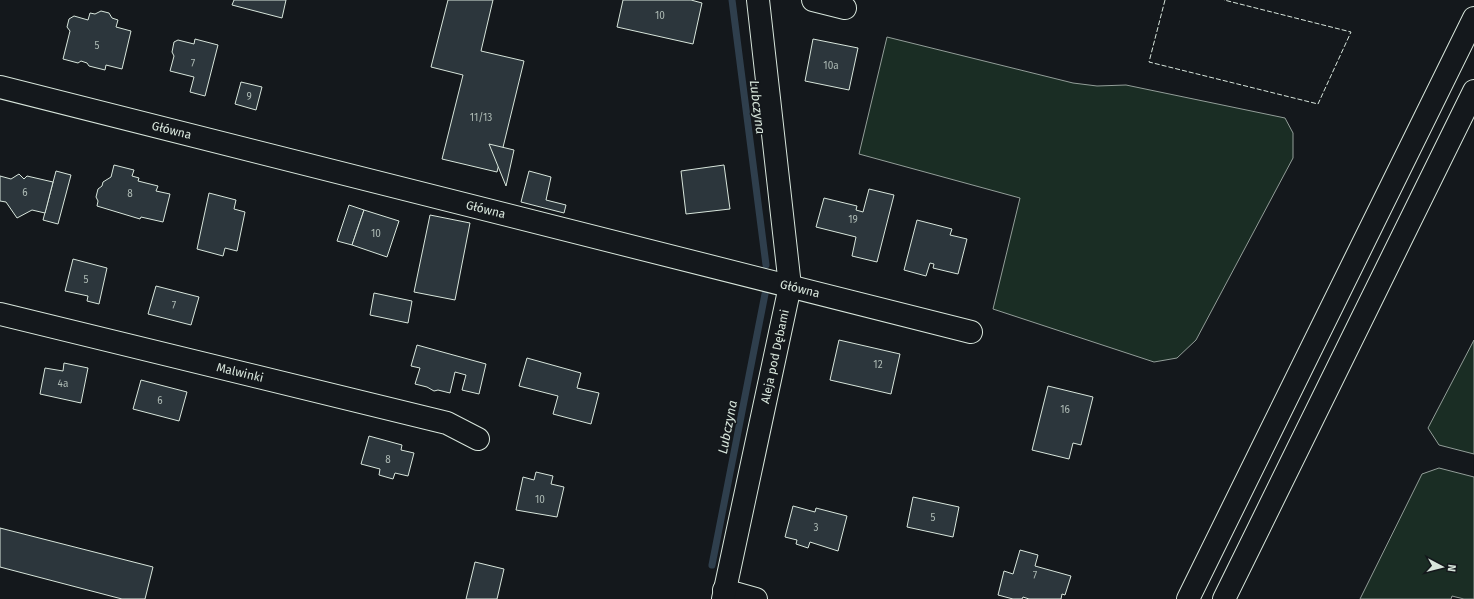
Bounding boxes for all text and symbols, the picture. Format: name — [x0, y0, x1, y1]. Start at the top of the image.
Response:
house number: 10 — [655, 10, 665, 22]
house number: 5 — [94, 40, 100, 52]
house number: 7 — [191, 58, 196, 70]
house number: 10a — [823, 60, 839, 72]
water label: Lubczyna — [747, 79, 768, 135]
house number: 9 — [246, 91, 252, 103]
house number: 11/13 — [470, 112, 492, 124]
street label: Główna — [150, 119, 193, 142]
house number: 6 — [22, 187, 28, 199]
house number: 8 — [127, 188, 133, 200]
street label: Główna — [464, 198, 507, 221]
house number: 19 — [848, 214, 858, 226]
house number: 10 — [371, 228, 381, 240]
house number: 5 — [83, 274, 89, 286]
street label: Główna — [779, 277, 821, 301]
house number: 7 — [172, 300, 177, 312]
street label: Aleja pod Dębami — [758, 308, 792, 405]
house number: 12 — [873, 359, 883, 371]
street label: Malwinki — [215, 360, 265, 385]
house number: 4a — [58, 378, 68, 390]
house number: 6 — [157, 395, 163, 407]
water label: Lubczyna — [715, 399, 740, 455]
house number: 16 — [1060, 404, 1070, 416]
house number: 8 — [385, 454, 391, 466]
house number: 10 — [535, 494, 545, 506]
house number: 5 — [930, 512, 936, 524]
house number: 3 — [814, 522, 819, 534]
north arrow — [1422, 547, 1462, 587]
text: N — [1445, 564, 1458, 573]
house number: 7 — [1033, 570, 1038, 582]

